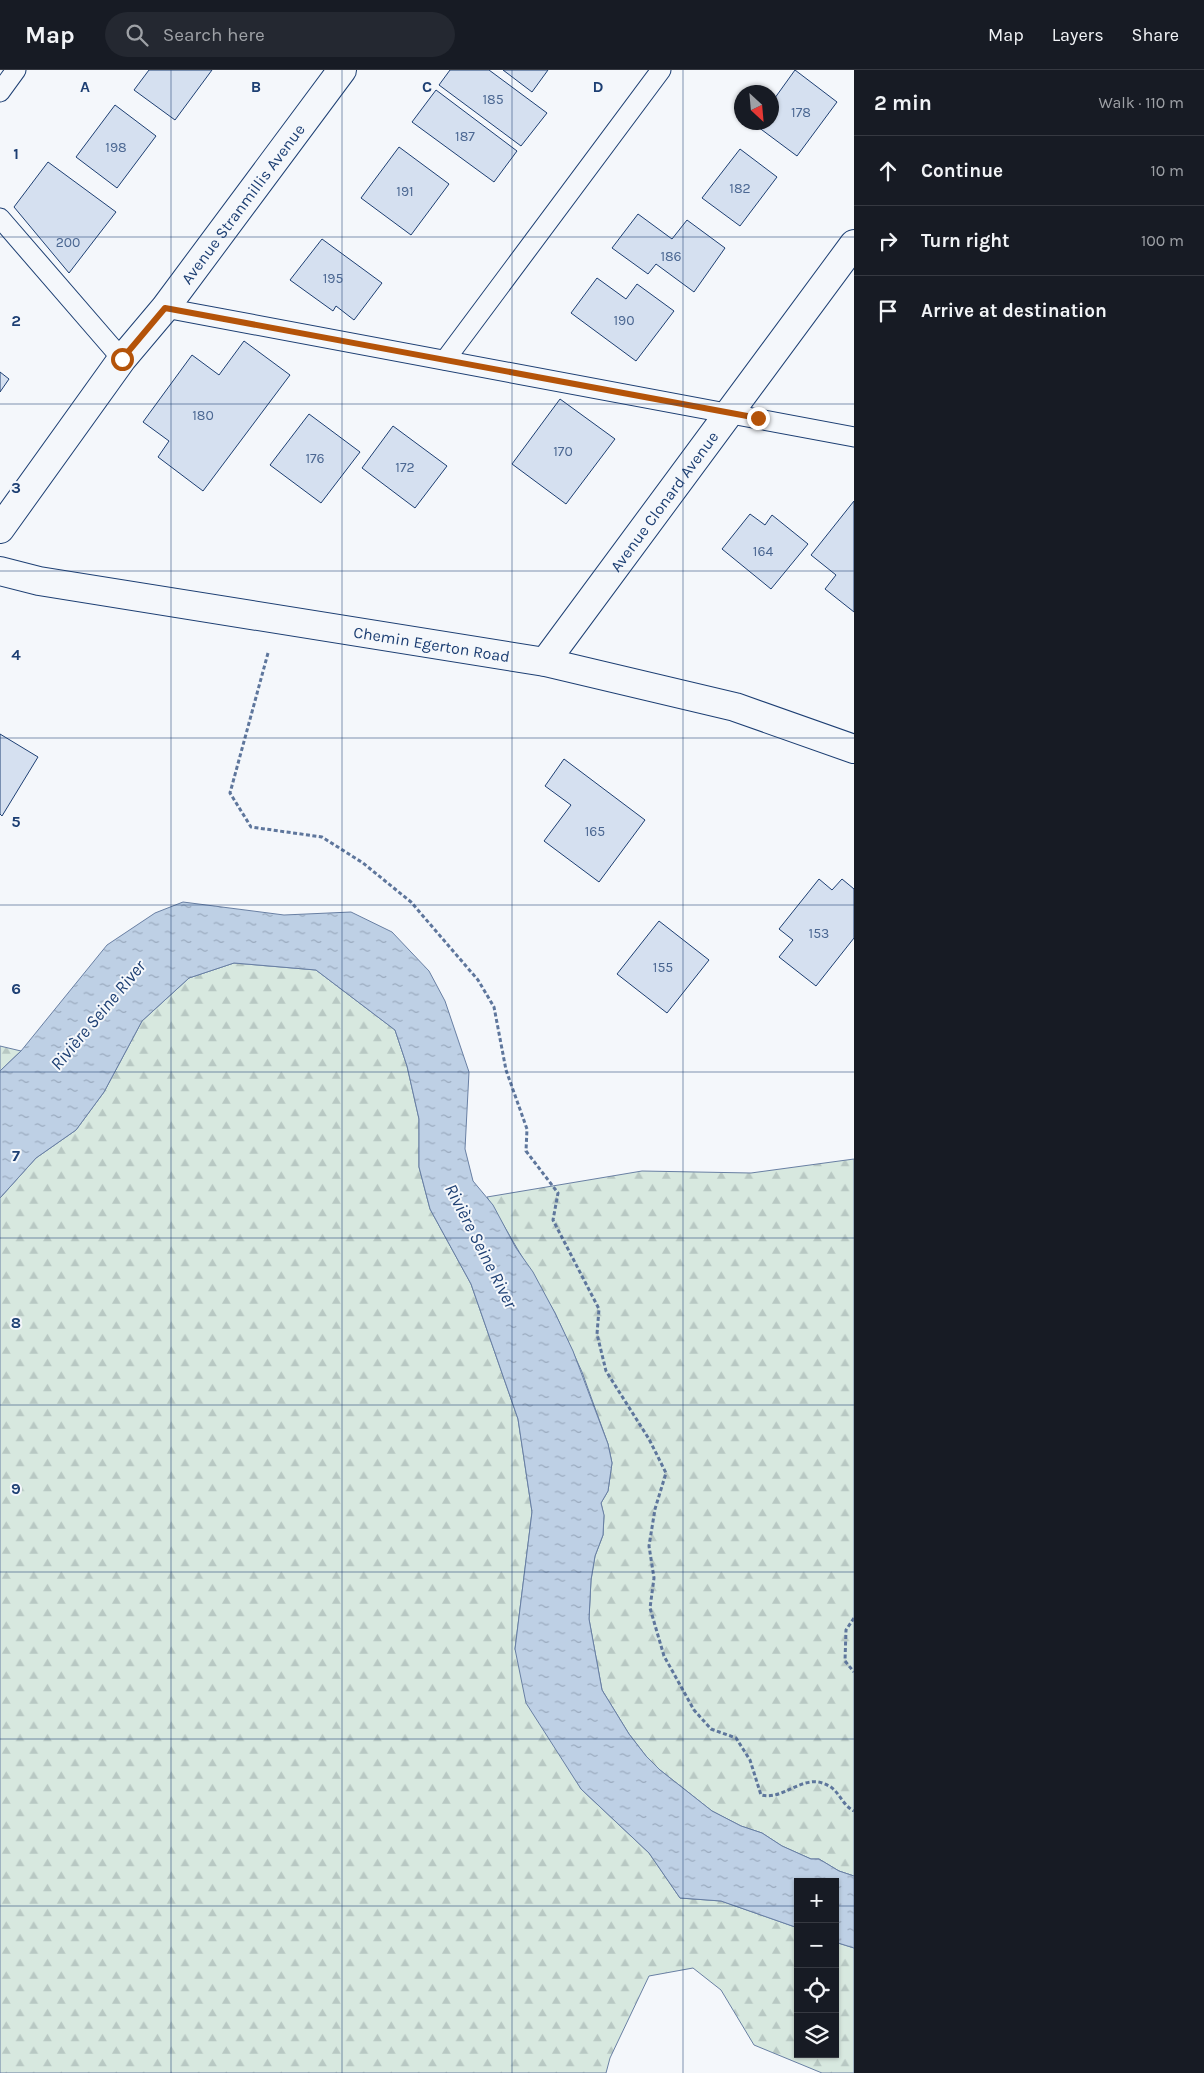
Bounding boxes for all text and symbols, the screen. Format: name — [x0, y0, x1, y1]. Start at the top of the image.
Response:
search box — [105, 12, 455, 57]
text: Map — [25, 21, 75, 49]
icon: search — [123, 21, 151, 49]
text: Search here — [163, 24, 265, 46]
text: Map — [988, 24, 1024, 46]
text: Layers — [1052, 24, 1104, 46]
text: Share — [1132, 24, 1179, 46]
text: A — [80, 77, 90, 96]
text: B — [251, 77, 261, 96]
text: C — [422, 77, 432, 96]
text: D — [593, 77, 604, 96]
north arrow — [734, 85, 779, 130]
house number: 185 — [482, 91, 504, 108]
text: 2 min — [874, 91, 932, 115]
text: Walk · 110 m — [1099, 93, 1184, 112]
house number: 178 — [791, 104, 811, 121]
street label: Avenue Stranmillis Avenue — [177, 120, 308, 288]
house number: 187 — [455, 128, 475, 145]
house number: 198 — [105, 139, 127, 156]
text: 1 — [13, 144, 19, 163]
icon: ahead — [874, 157, 902, 185]
text: Continue — [921, 160, 1003, 182]
text: 10 m — [1150, 161, 1184, 180]
house number: 182 — [729, 180, 751, 197]
house number: 191 — [396, 183, 414, 200]
icon: right — [874, 227, 902, 255]
text: Turn right — [921, 230, 1010, 252]
text: 100 m — [1141, 231, 1184, 250]
house number: 200 — [56, 234, 80, 251]
house number: 186 — [660, 248, 682, 265]
house number: 195 — [323, 270, 343, 287]
icon: arrive — [874, 297, 902, 325]
text: Arrive at destination — [921, 300, 1107, 322]
text: 2 — [11, 311, 21, 330]
house number: 190 — [613, 312, 635, 329]
route start — [111, 348, 134, 371]
house number: 180 — [192, 407, 214, 424]
route end — [747, 407, 770, 430]
street label: Avenue Clonard Avenue — [606, 427, 722, 575]
house number: 170 — [553, 443, 573, 460]
house number: 176 — [305, 450, 325, 467]
house number: 172 — [395, 459, 415, 476]
text: 3 — [11, 478, 21, 497]
house number: 164 — [753, 543, 773, 560]
street label: Chemin Egerton Road — [352, 622, 511, 666]
text: 4 — [11, 645, 21, 664]
text: 5 — [11, 812, 21, 831]
house number: 165 — [585, 823, 605, 840]
house number: 153 — [809, 925, 829, 942]
water label: Rivière Seine River — [46, 955, 151, 1074]
house number: 155 — [653, 959, 673, 976]
text: 6 — [11, 979, 21, 998]
text: 7 — [12, 1146, 20, 1165]
water label: Rivière Seine River — [440, 1180, 522, 1313]
text: 8 — [11, 1313, 21, 1332]
text: 9 — [11, 1479, 21, 1498]
map controls — [794, 1878, 839, 2058]
button: + — [794, 1878, 839, 1923]
button: − — [794, 1923, 839, 1968]
button: locate — [794, 1968, 839, 2013]
button: layers — [794, 2013, 839, 2058]

